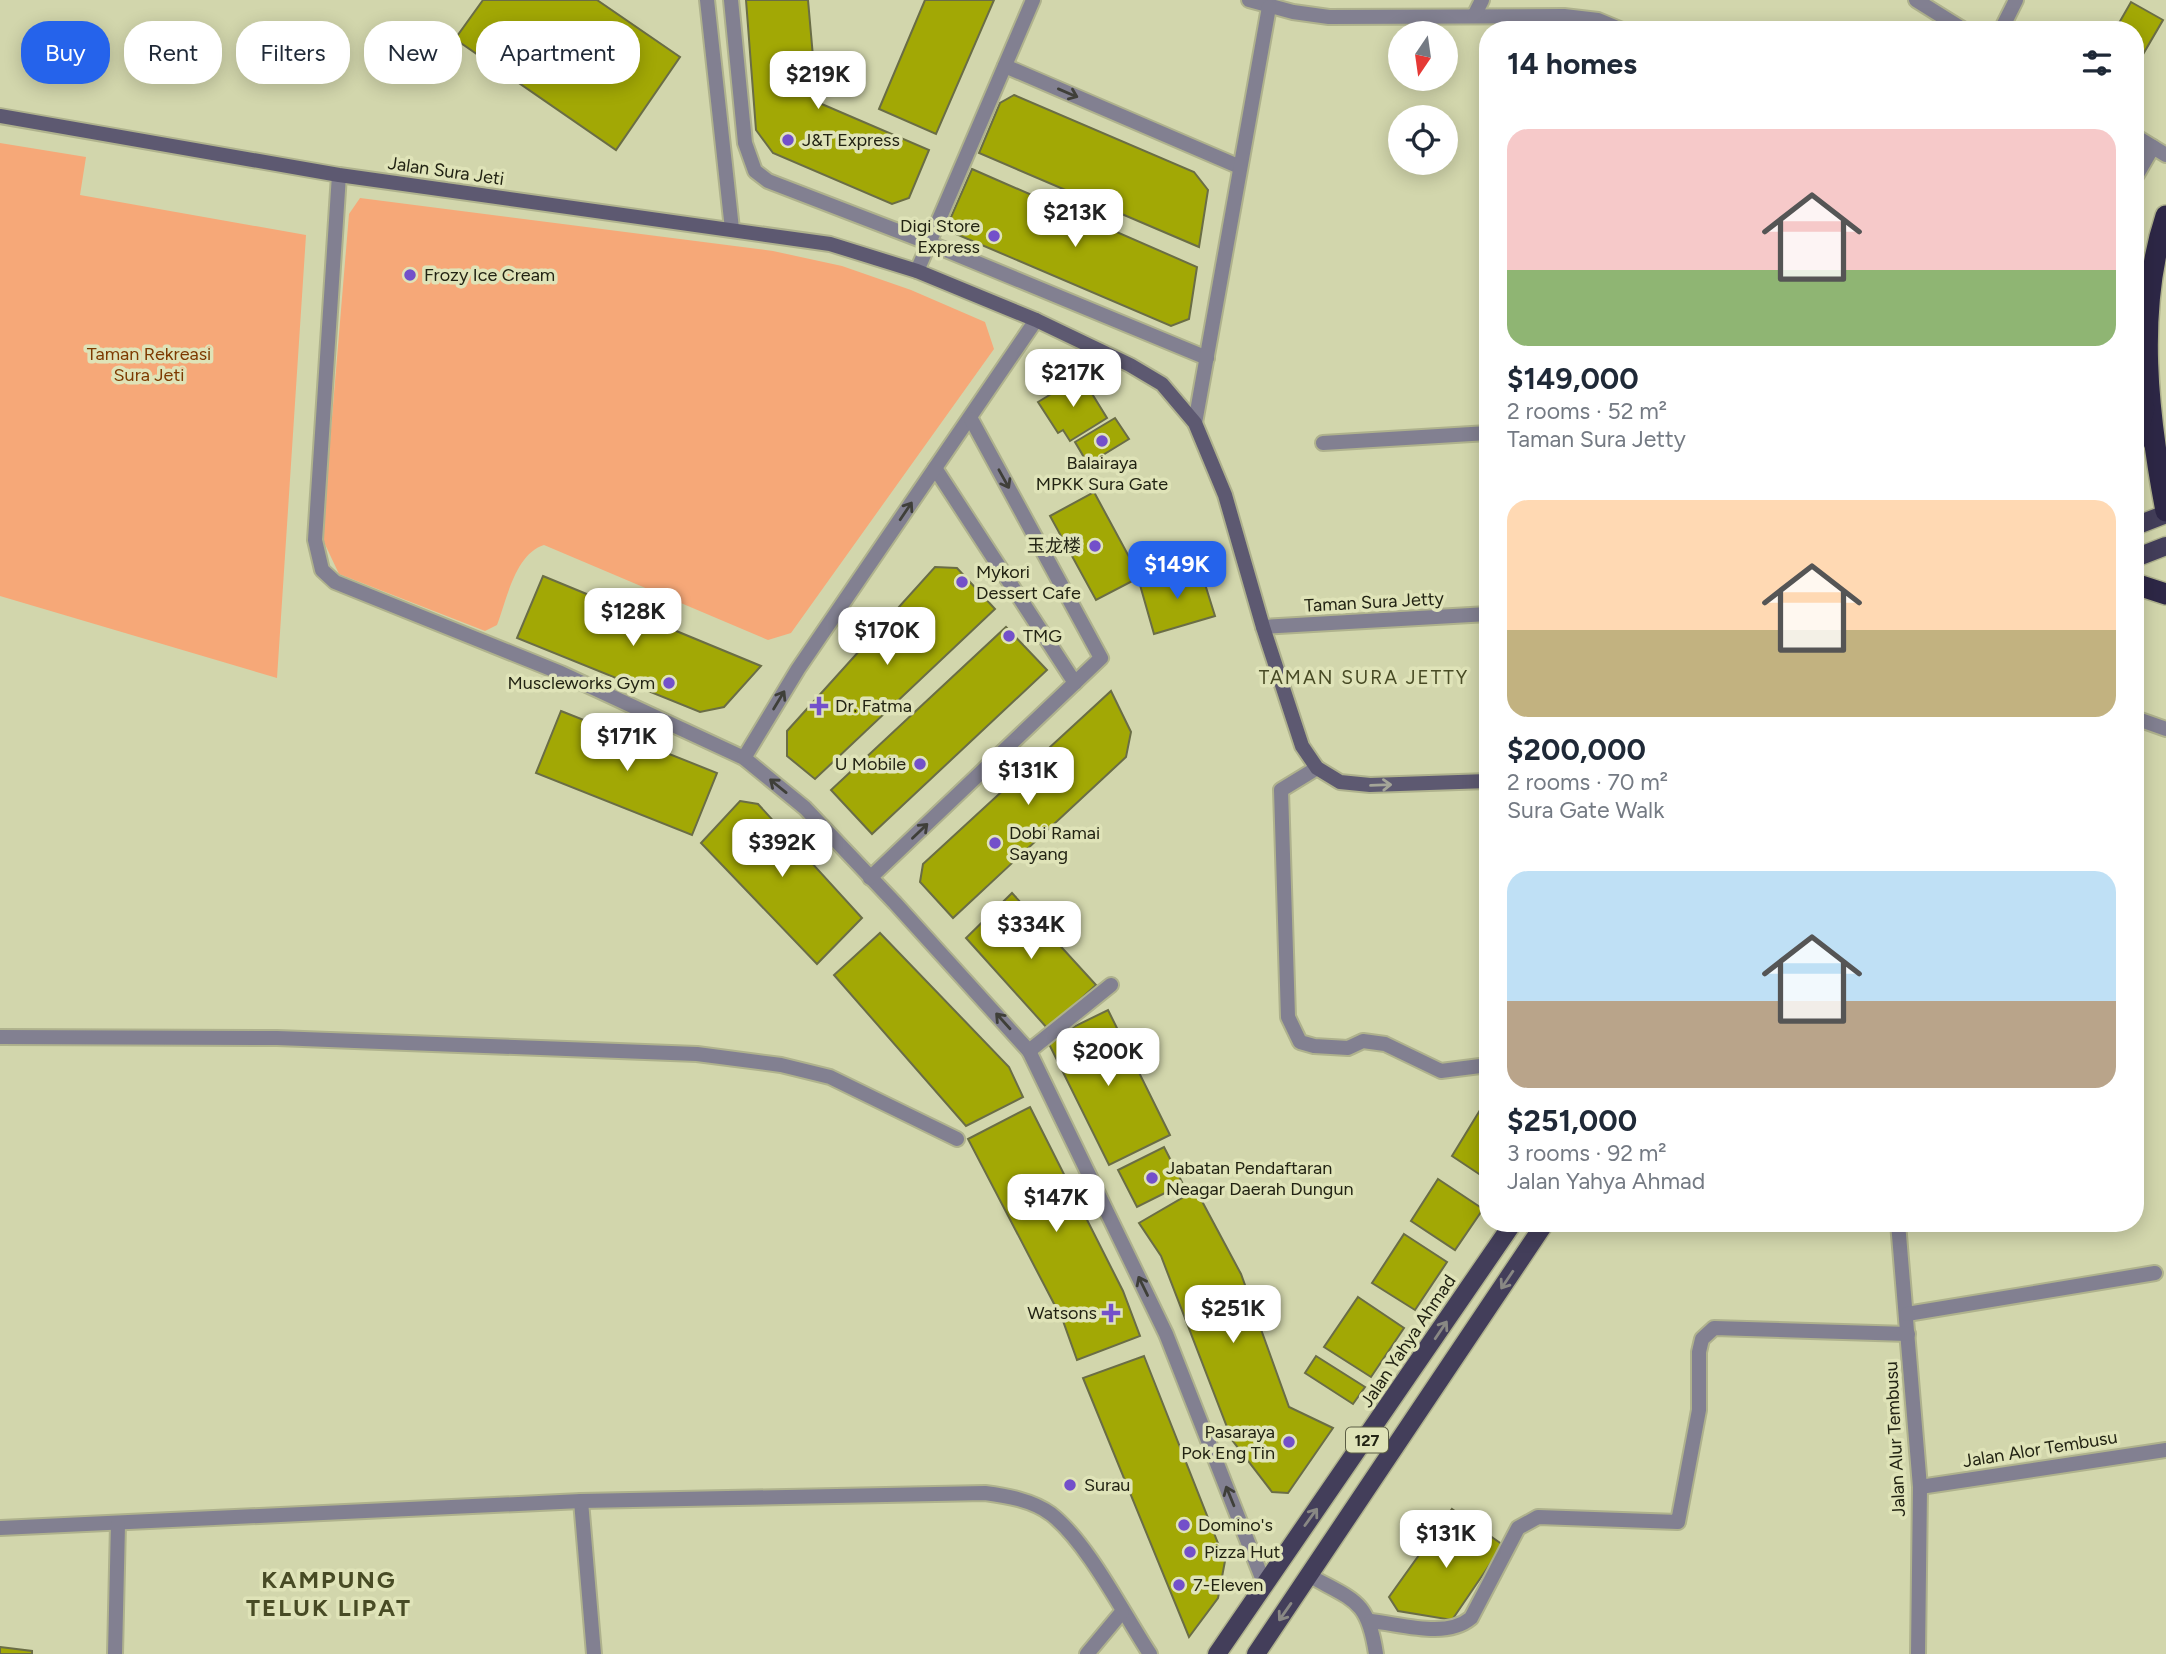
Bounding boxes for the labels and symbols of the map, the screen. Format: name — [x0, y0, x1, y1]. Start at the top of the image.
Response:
north arrow — [1388, 21, 1458, 91]
pin: $219K — [769, 52, 867, 111]
one-way arrow — [1056, 87, 1078, 100]
place label: J&T Express — [802, 129, 900, 151]
marker: J&T Express — [780, 132, 796, 148]
street label: Jalan Sura Jeti — [387, 152, 505, 190]
pin: $213K — [1026, 190, 1124, 249]
place label: Digi Store Express — [900, 215, 980, 258]
marker: Digi Store Express — [986, 228, 1002, 244]
place label: Frozy Ice Cream — [424, 264, 555, 286]
marker: Frozy Ice Cream — [402, 267, 418, 283]
park label: Taman Rekreasi Sura Jeti — [87, 343, 211, 386]
pin: $217K — [1024, 350, 1122, 409]
marker: Balairaya MPKK Sura Gate — [1094, 433, 1110, 449]
place label: Balairaya MPKK Sura Gate — [1036, 452, 1168, 495]
one-way arrow — [998, 468, 1011, 489]
one-way arrow — [899, 502, 913, 521]
place label: 玉龙楼 — [1027, 535, 1081, 557]
marker: 玉龙楼 — [1087, 538, 1103, 554]
pin: $149K — [1128, 542, 1226, 601]
place label: Mykori Dessert Cafe — [976, 561, 1081, 604]
marker: Mykori Dessert Cafe — [954, 574, 970, 590]
street label: Taman Sura Jetty — [1304, 587, 1445, 617]
pin: $128K — [584, 588, 682, 648]
pin: $170K — [838, 608, 936, 667]
place label: TMG — [1023, 625, 1062, 647]
marker: TMG — [1001, 628, 1017, 644]
district label: TAMAN SURA JETTY — [1259, 666, 1469, 689]
place label: Muscleworks Gym — [508, 672, 655, 694]
marker: Muscleworks Gym — [661, 675, 677, 691]
one-way arrow — [773, 690, 787, 710]
place label: Dr. Fatma — [835, 695, 912, 717]
marker: Dr. Fatma — [809, 696, 829, 716]
pin: $171K — [578, 714, 676, 773]
pin: $131K — [979, 748, 1077, 807]
place label: U Mobile — [835, 753, 906, 775]
marker: U Mobile — [912, 756, 928, 772]
one-way arrow — [770, 778, 788, 794]
one-way arrow — [1369, 778, 1392, 791]
pin: $392K — [733, 820, 831, 879]
one-way arrow — [911, 822, 928, 839]
place label: Dobi Ramai Sayang — [1009, 822, 1100, 865]
marker: Dobi Ramai Sayang — [987, 835, 1003, 851]
pin: $334K — [982, 902, 1080, 961]
one-way arrow — [995, 1012, 1011, 1030]
pin: $200K — [1059, 1028, 1157, 1088]
place label: Jabatan Pendaftaran Neagar Daerah Dungun — [1166, 1157, 1354, 1200]
marker: Jabatan Pendaftaran Neagar Daerah Dungun — [1144, 1170, 1160, 1186]
pin: $147K — [1007, 1174, 1105, 1234]
one-way arrow — [1500, 1270, 1515, 1289]
street label: Jalan Yahya Ahmad — [1356, 1271, 1460, 1411]
one-way arrow — [1135, 1276, 1149, 1297]
pin: $251K — [1184, 1286, 1282, 1345]
place label: Watsons — [1027, 1302, 1097, 1324]
marker: Watsons — [1103, 1305, 1119, 1321]
one-way arrow — [1434, 1321, 1448, 1341]
street label: Jalan Alur Tembusu — [1880, 1361, 1910, 1517]
place label: Pasaraya Pok Eng Tin — [1181, 1421, 1275, 1464]
street label: Jalan Alor Tembusu — [1961, 1426, 2119, 1472]
road number: 127 — [1346, 1428, 1388, 1452]
marker: Pasaraya Pok Eng Tin — [1281, 1434, 1297, 1450]
place label: Surau — [1084, 1474, 1130, 1496]
marker: Surau — [1062, 1477, 1078, 1493]
one-way arrow — [1222, 1486, 1235, 1508]
one-way arrow — [1304, 1508, 1318, 1527]
pin: $131K — [1397, 1510, 1495, 1570]
place label: Domino's — [1198, 1514, 1273, 1536]
marker: Domino's — [1176, 1517, 1192, 1533]
place label: Pizza Hut — [1204, 1541, 1280, 1563]
marker: Pizza Hut — [1182, 1544, 1198, 1560]
district label: KAMPUNG TELUK LIPAT — [246, 1565, 412, 1622]
place label: 7-Eleven — [1193, 1574, 1263, 1596]
marker: 7-Eleven — [1171, 1577, 1187, 1593]
one-way arrow — [1278, 1602, 1292, 1621]

